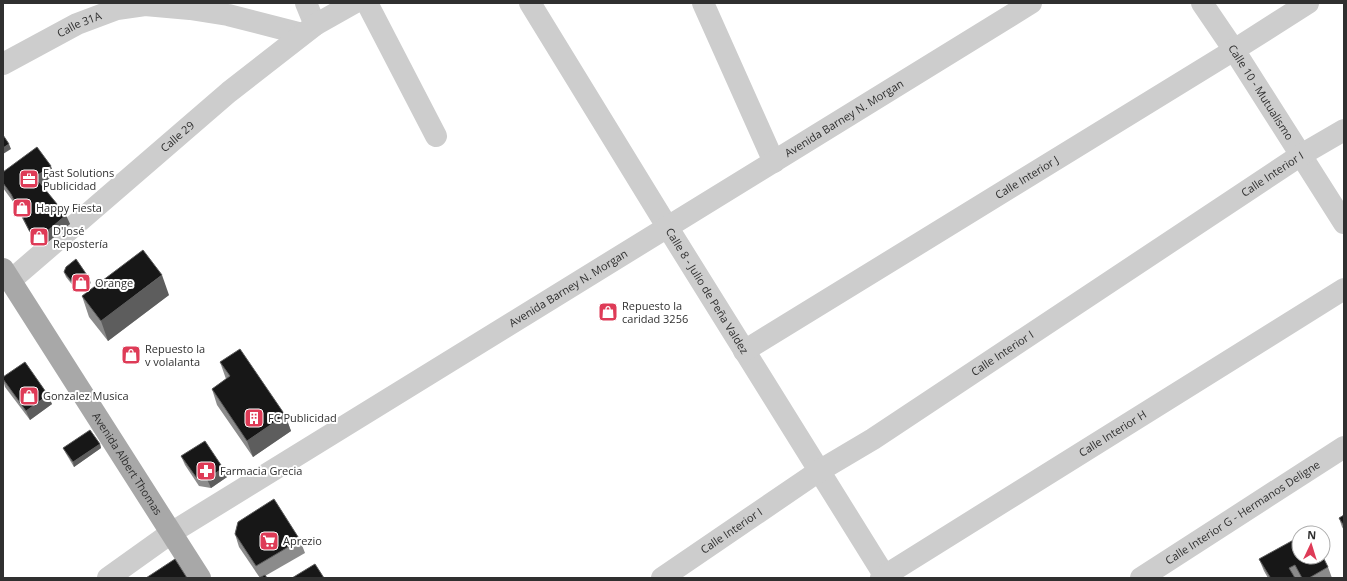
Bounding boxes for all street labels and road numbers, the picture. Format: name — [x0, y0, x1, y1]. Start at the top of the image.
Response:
street label: Calle 31A — [54, 8, 103, 40]
street label: Calle 10 - Mutualismo — [1225, 41, 1298, 143]
street label: Avenida Barney N. Morgan — [782, 76, 906, 160]
street label: Calle 29 — [157, 117, 197, 155]
street label: Calle Interior I — [1238, 147, 1306, 200]
street label: Calle Interior J — [992, 152, 1061, 202]
street label: Calle 8 - Julio de Peña Valdez — [663, 225, 753, 356]
street label: Avenida Barney N. Morgan — [506, 245, 630, 330]
street label: Calle Interior I — [968, 327, 1036, 379]
street label: Calle Interior H — [1076, 406, 1149, 460]
street label: Avenida Albert Thomas — [89, 409, 166, 518]
street label: Calle Interior G - Hermanos Deligne — [1162, 456, 1323, 567]
street label: Calle Interior I — [697, 504, 765, 557]

